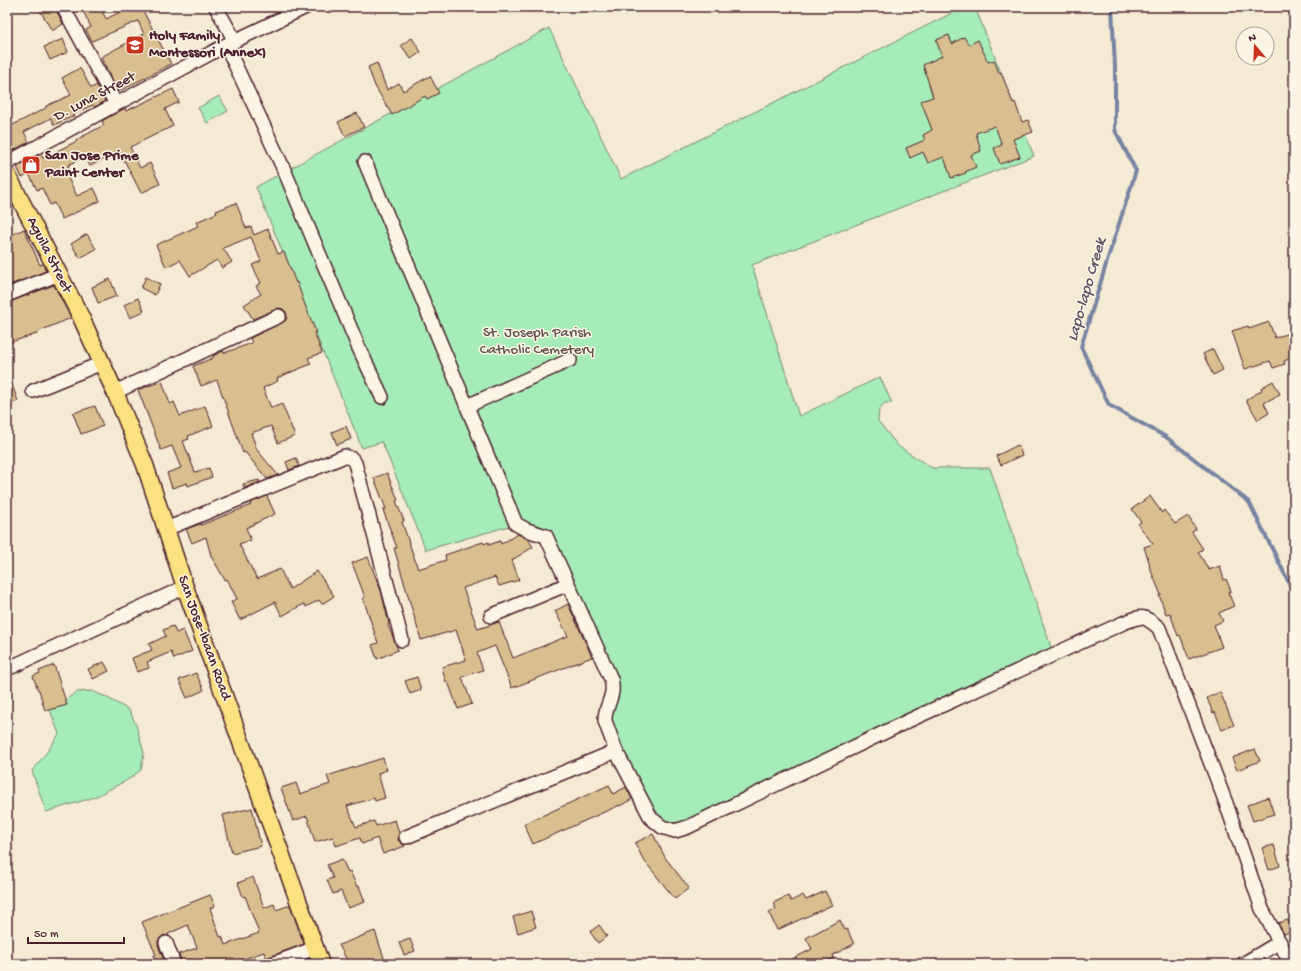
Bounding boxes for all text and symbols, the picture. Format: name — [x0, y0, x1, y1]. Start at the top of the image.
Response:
north arrow — [1235, 26, 1275, 66]
place label: Holy Family Montessori (Annex) — [149, 27, 266, 62]
text: N — [1247, 32, 1258, 45]
school or university icon: Holy Family Montessori (Annex) — [124, 34, 146, 56]
street label: D. Luna Street — [50, 67, 140, 126]
place label: San Jose Prime Paint Center — [44, 147, 140, 182]
shop icon: San Jose Prime Paint Center — [20, 154, 42, 176]
street label: Aguila Street — [22, 214, 77, 298]
water label: Lapo-lapo Creek — [1064, 234, 1112, 344]
park label: St. Joseph Parish Catholic Cemetery — [480, 324, 595, 359]
street label: San Jose-Ibaan Road — [173, 573, 235, 704]
scale bar — [28, 919, 124, 945]
text: 50 m — [34, 928, 59, 942]

